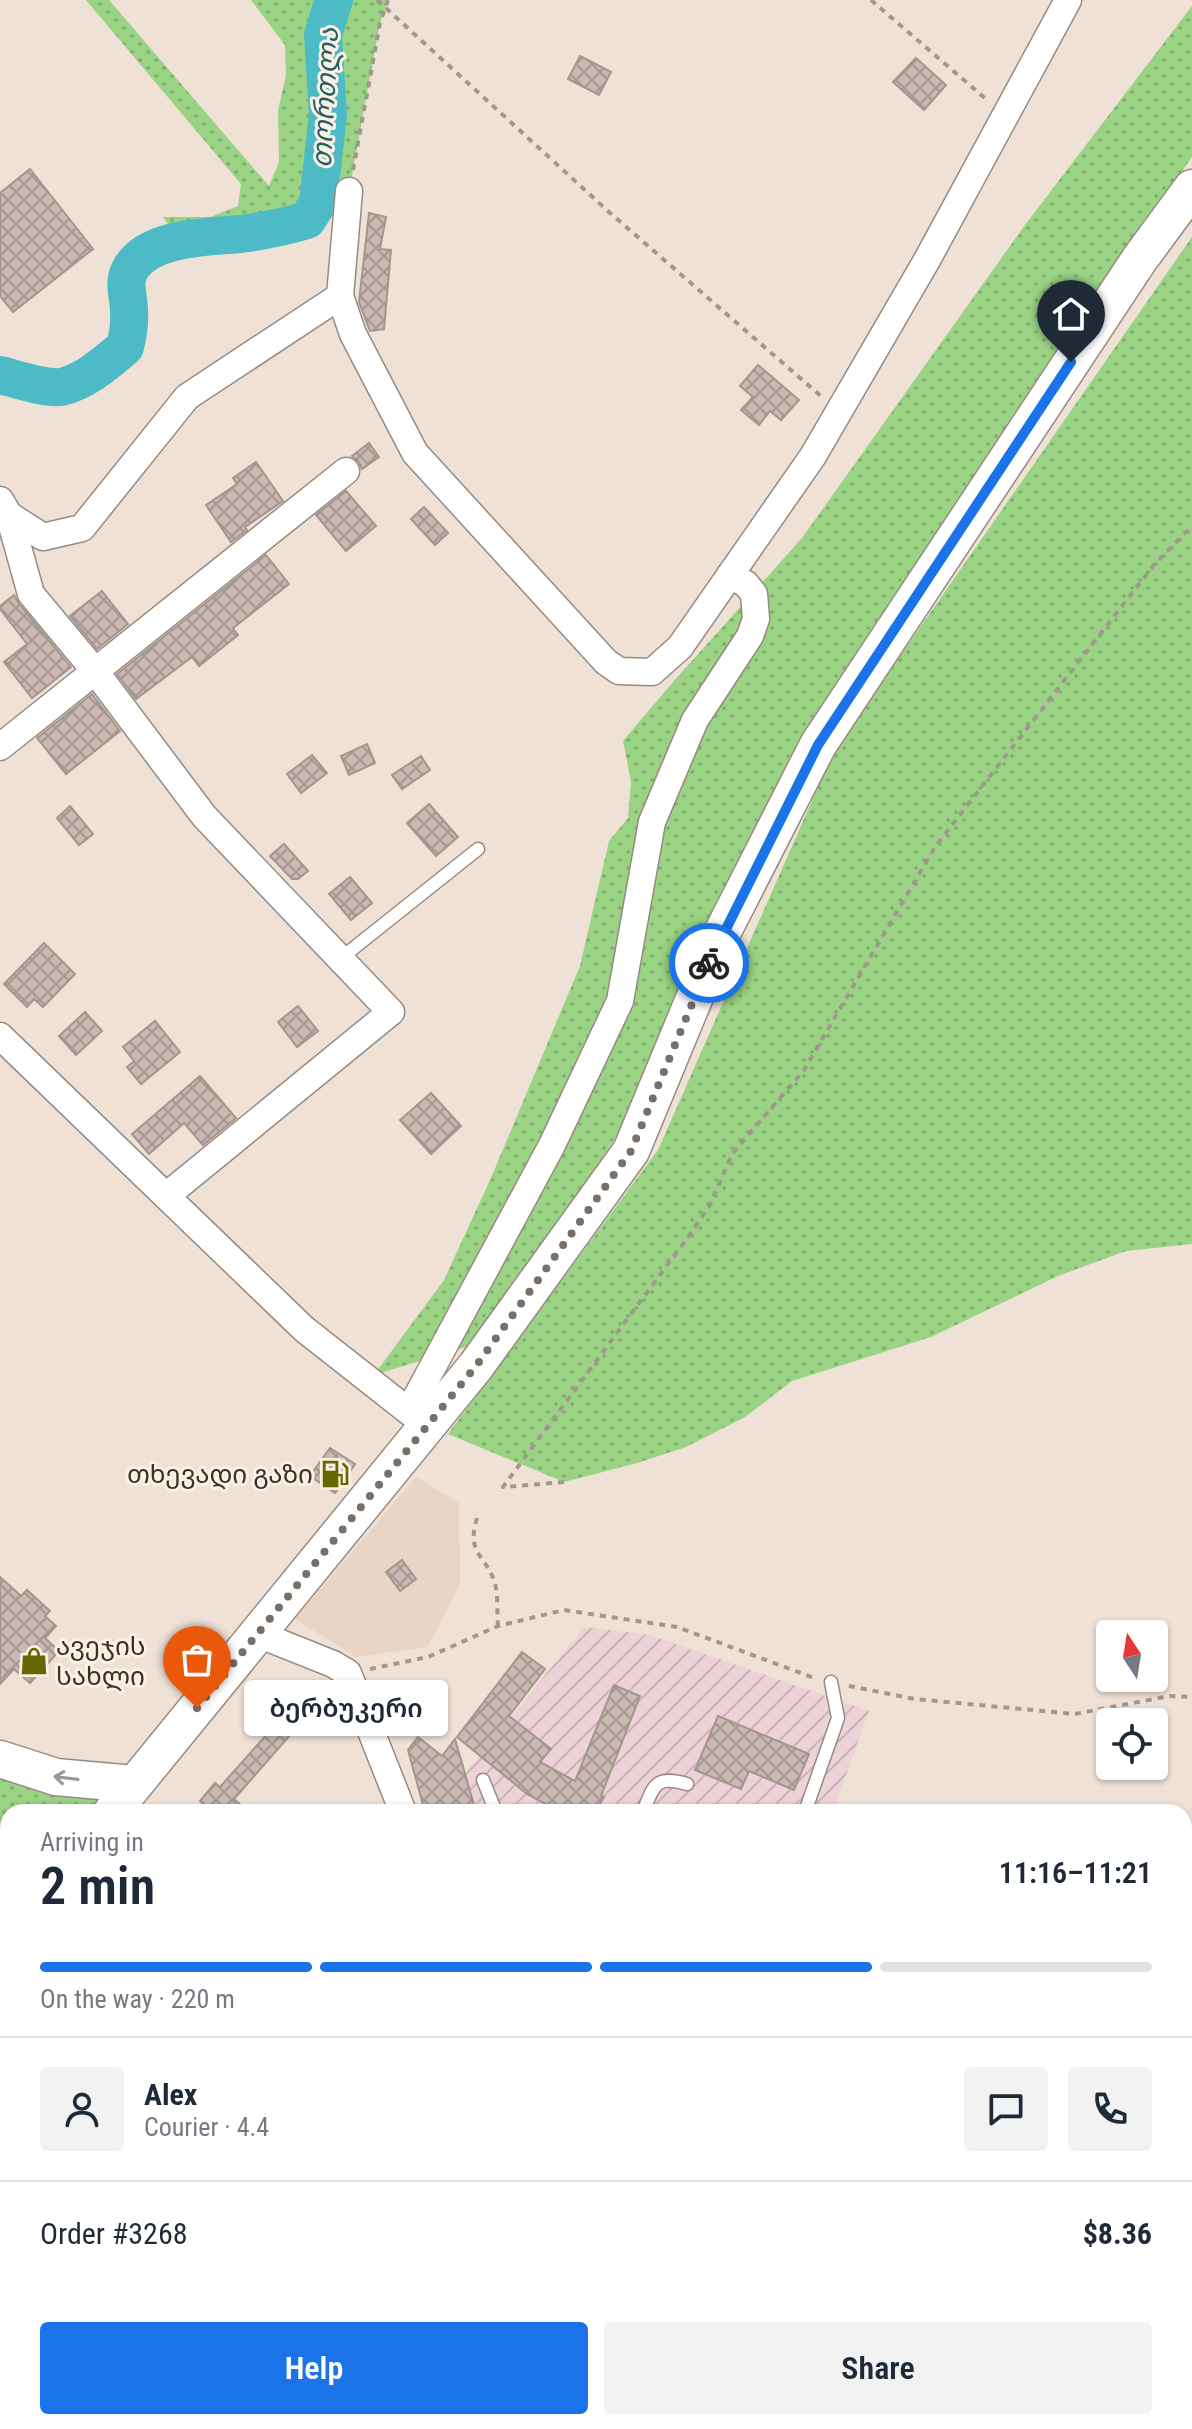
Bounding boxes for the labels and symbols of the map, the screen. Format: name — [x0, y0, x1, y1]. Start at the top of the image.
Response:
water label: თორთლა — [305, 27, 345, 169]
pin — [1037, 280, 1105, 362]
courier — [669, 923, 749, 1003]
place label: თხევადი გაზი — [127, 1459, 313, 1490]
fuel station icon: თხევადი გაზი — [320, 1459, 350, 1489]
north arrow — [1096, 1620, 1168, 1692]
pin — [163, 1626, 231, 1708]
place label: ავეჯის სახლი — [56, 1631, 146, 1692]
shop icon: ავეჯის სახლი — [19, 1646, 49, 1676]
callout: ბერბუკერი — [245, 1680, 449, 1736]
one-way arrow — [53, 1770, 80, 1785]

